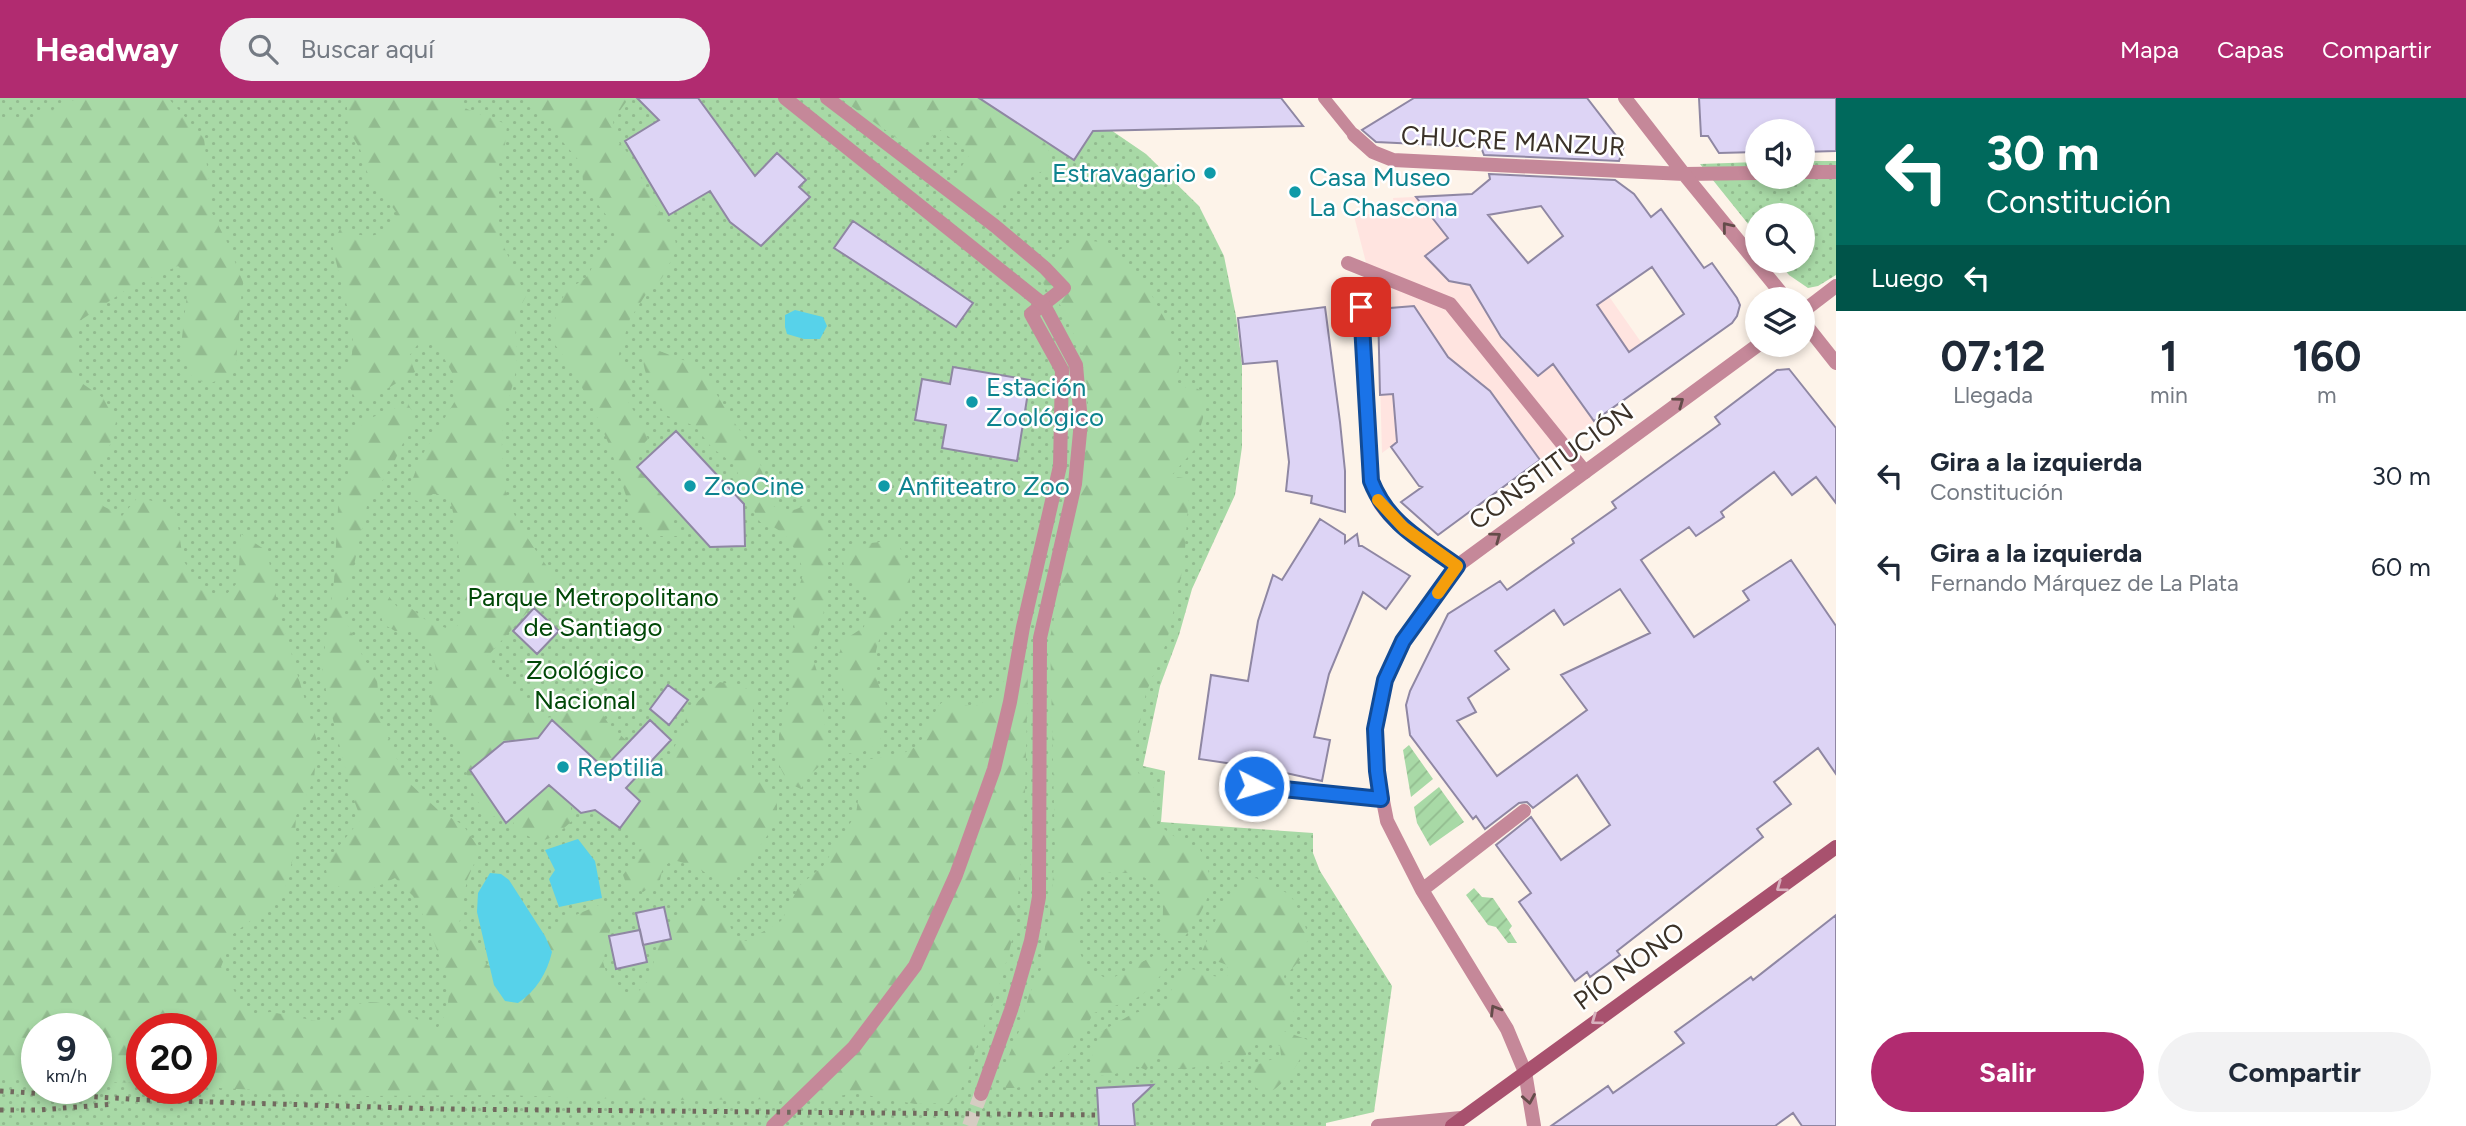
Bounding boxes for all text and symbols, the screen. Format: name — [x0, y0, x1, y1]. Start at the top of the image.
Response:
search box — [220, 18, 710, 81]
text: Headway — [35, 30, 178, 69]
icon: search — [244, 30, 282, 68]
text: Buscar aquí — [300, 33, 434, 65]
text: Mapa — [2120, 35, 2179, 64]
text: Capas — [2217, 35, 2284, 64]
text: Compartir — [2322, 35, 2431, 64]
street label: CHUCRE MANZUR — [1400, 119, 1626, 163]
map controls — [1745, 119, 1815, 357]
button: sound — [1745, 119, 1815, 189]
text: 30 m — [1986, 123, 2099, 182]
icon: left — [1871, 126, 1962, 217]
place label: Estravagario — [1052, 157, 1196, 189]
place label: Casa Museo La Chascona — [1309, 161, 1458, 223]
marker: Estravagario — [1202, 165, 1218, 181]
text: Constitución — [1986, 183, 2171, 221]
marker: Casa Museo La Chascona — [1287, 184, 1303, 200]
button: search — [1745, 203, 1815, 273]
one-way arrow — [1723, 223, 1735, 236]
icon: left — [1958, 259, 1996, 297]
text: Luego — [1871, 262, 1944, 294]
pin — [1331, 277, 1391, 337]
button: layers — [1745, 287, 1815, 357]
icon: arrive — [1342, 288, 1380, 326]
text: 07:12 — [1940, 331, 2046, 382]
text: 1 — [2160, 331, 2178, 382]
text: 160 — [2292, 331, 2362, 382]
place label: Estación Zoológico — [986, 371, 1104, 433]
text: Llegada — [1953, 381, 2033, 409]
text: min — [2150, 381, 2188, 409]
text: m — [2317, 381, 2337, 409]
marker: Estación Zoológico — [964, 394, 980, 410]
street label: CONSTITUCIÓN — [1463, 396, 1639, 536]
one-way arrow — [1672, 398, 1684, 410]
text: Gira a la izquierda — [1930, 446, 2142, 478]
icon: left — [1871, 457, 1909, 495]
text: 30 m — [2372, 460, 2431, 492]
place label: ZooCine — [704, 470, 804, 502]
place label: Anfiteatro Zoo — [898, 470, 1070, 502]
marker: ZooCine — [682, 478, 698, 494]
marker: Anfiteatro Zoo — [876, 478, 892, 494]
text: Constitución — [1930, 478, 2063, 506]
one-way arrow — [1488, 533, 1501, 545]
text: Gira a la izquierda — [1930, 537, 2142, 569]
icon: left — [1871, 548, 1909, 586]
text: 60 m — [2371, 551, 2431, 583]
text: Fernando Márquez de La Plata — [1930, 569, 2239, 597]
park label: Parque Metropolitano de Santiago — [467, 581, 719, 643]
park label: Zoológico Nacional — [526, 654, 644, 716]
position arrow — [1217, 749, 1291, 823]
place label: Reptilia — [577, 751, 664, 783]
marker: Reptilia — [555, 759, 571, 775]
one-way arrow — [1776, 879, 1789, 891]
street label: PÍO NONO — [1567, 915, 1691, 1017]
one-way arrow — [1491, 1005, 1504, 1018]
one-way arrow — [1591, 1012, 1604, 1024]
speed limit sign: 20 — [126, 1013, 217, 1104]
text: 9 — [56, 1028, 77, 1070]
button: Salir — [1871, 1032, 2144, 1112]
button: Compartir — [2158, 1032, 2431, 1112]
text: km/h — [46, 1065, 87, 1087]
one-way arrow — [1521, 1093, 1536, 1105]

